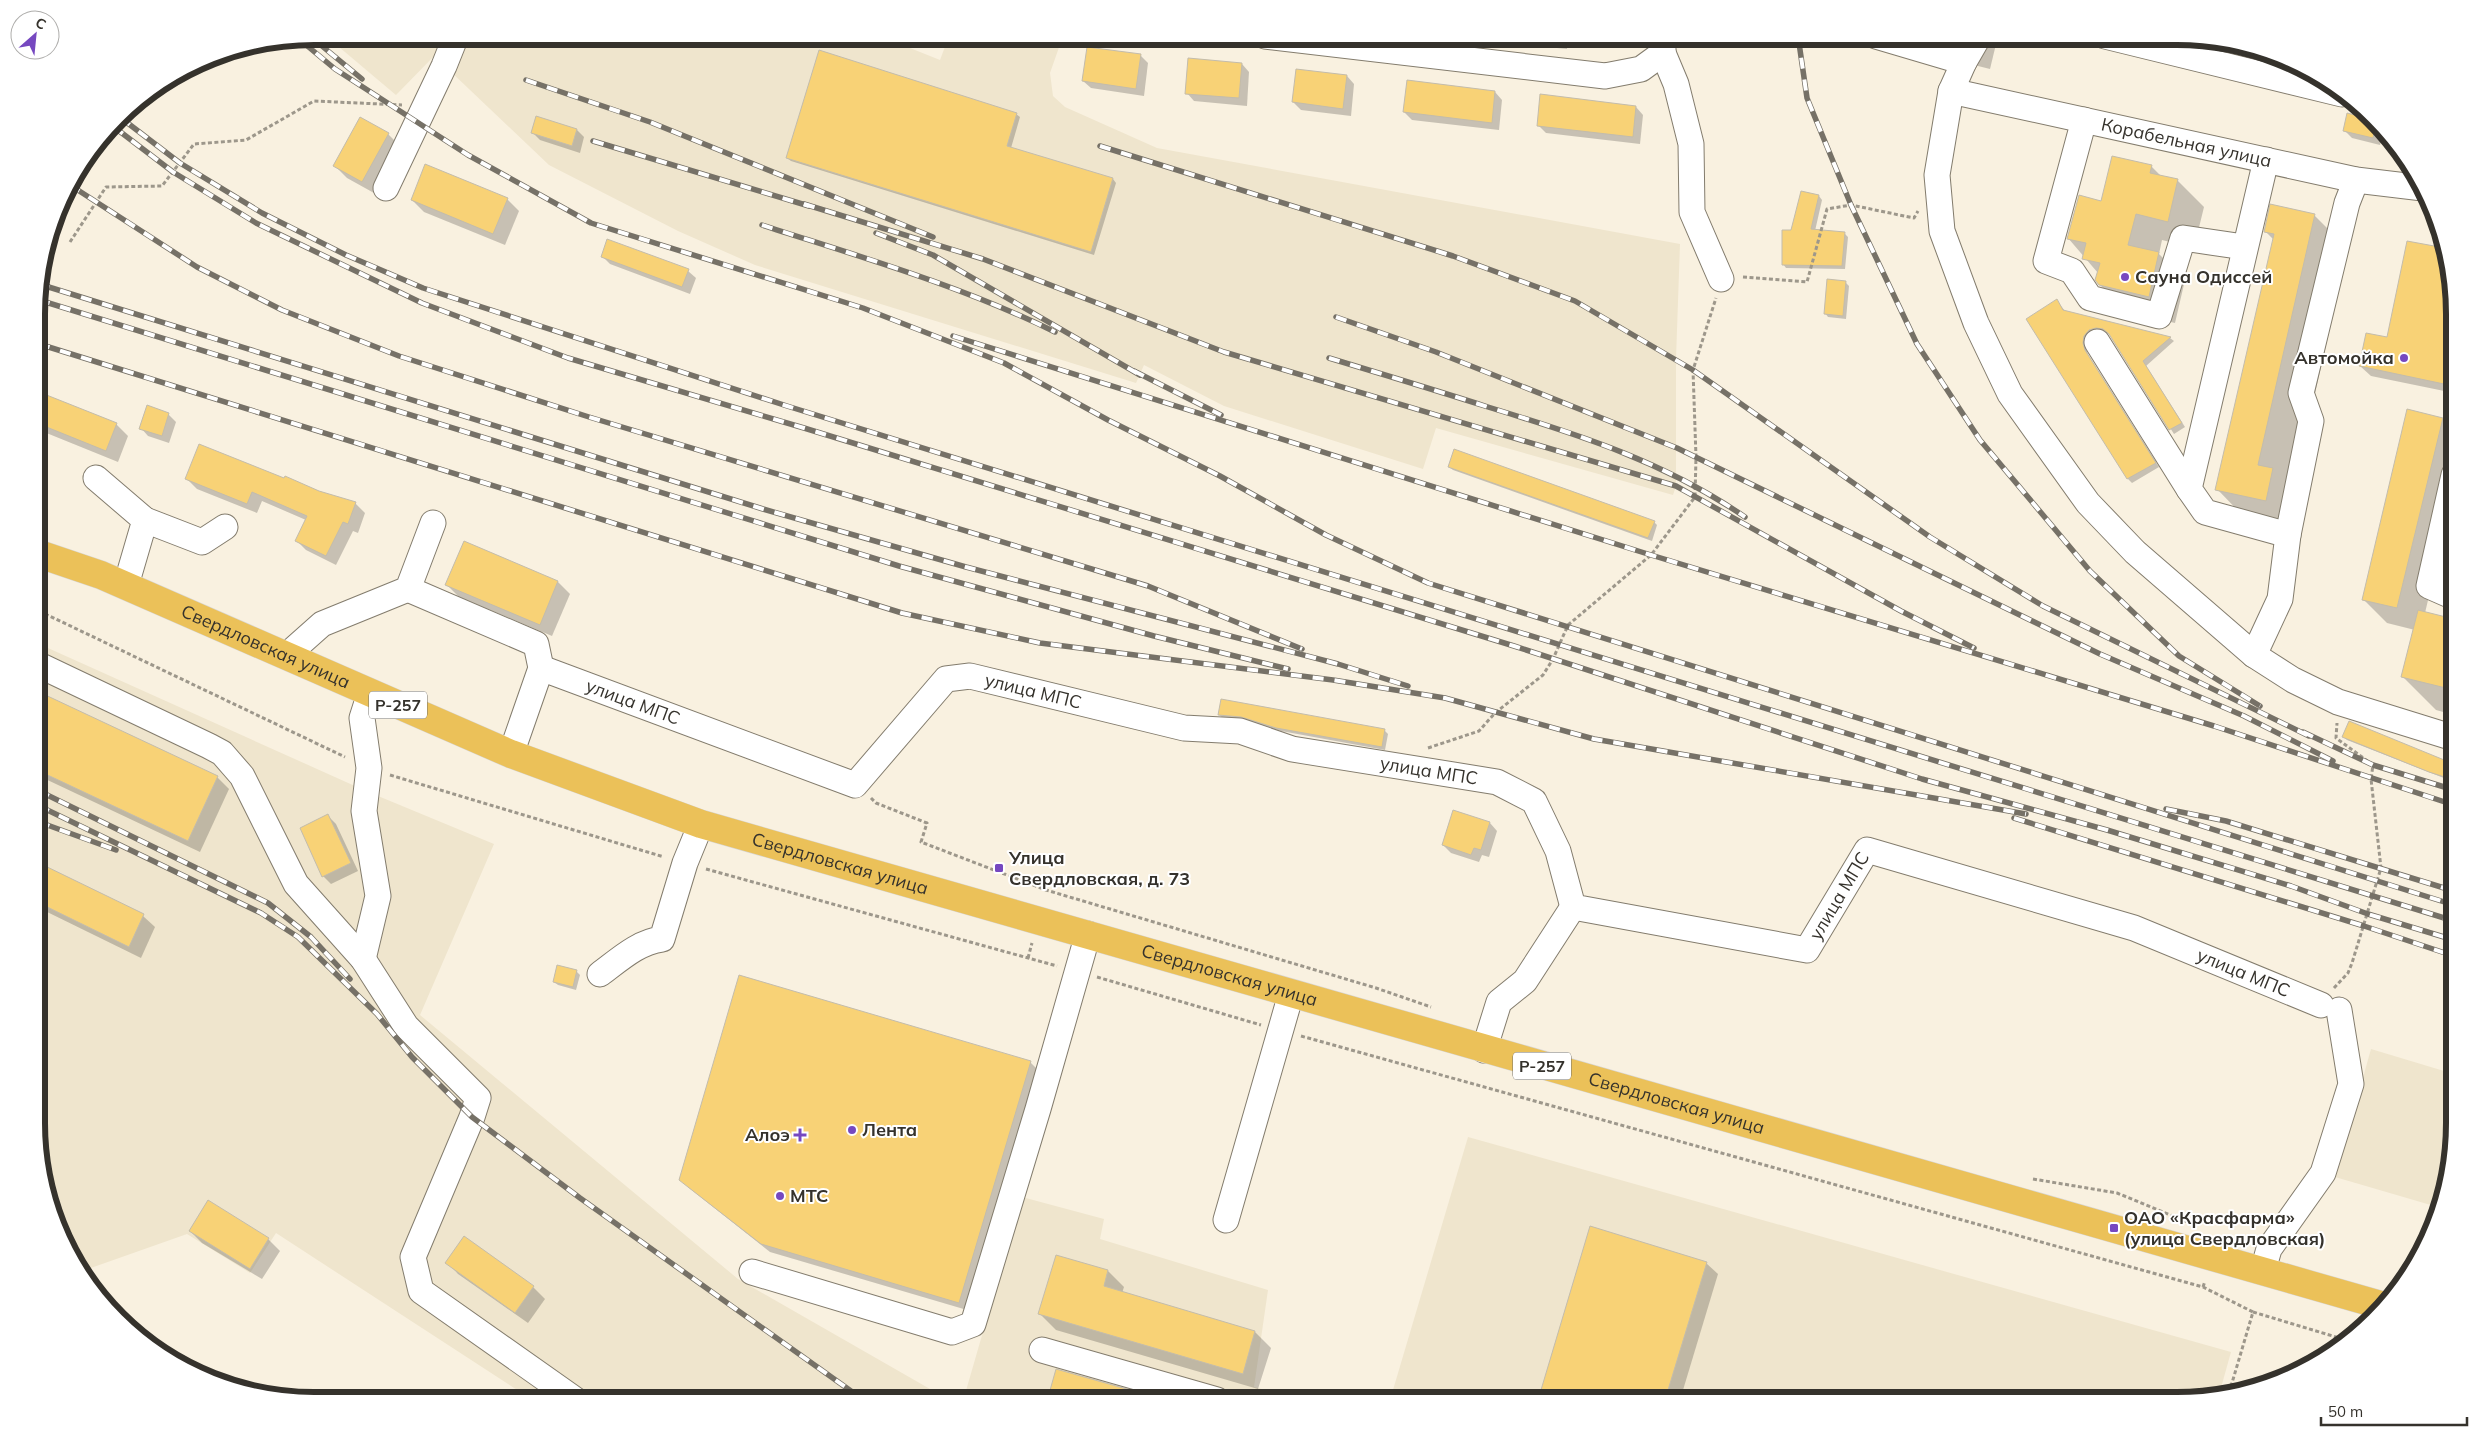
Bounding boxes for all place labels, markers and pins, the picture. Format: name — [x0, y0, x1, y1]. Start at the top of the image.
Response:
place label: Сауна Одиссей — [2135, 265, 2272, 288]
marker: Сауна Одиссей — [2119, 271, 2131, 283]
place label: Автомойка — [2294, 346, 2394, 369]
marker: Автомойка — [2398, 352, 2410, 364]
place label: Улица Свердловская, д. 73 — [1008, 846, 1190, 890]
marker: Улица Свердловская, д. 73 — [993, 862, 1005, 874]
place label: Лента — [862, 1118, 917, 1141]
place label: Алоэ — [745, 1123, 790, 1146]
marker: Лента — [846, 1124, 858, 1136]
marker: Алоэ — [794, 1129, 806, 1141]
place label: МТС — [790, 1184, 828, 1207]
marker: МТС — [774, 1190, 786, 1202]
place label: ОАО «Красфарма» (улица Свердловская) — [2124, 1206, 2325, 1250]
marker: ОАО «Красфарма» (улица Свердловская) — [2108, 1222, 2120, 1234]

